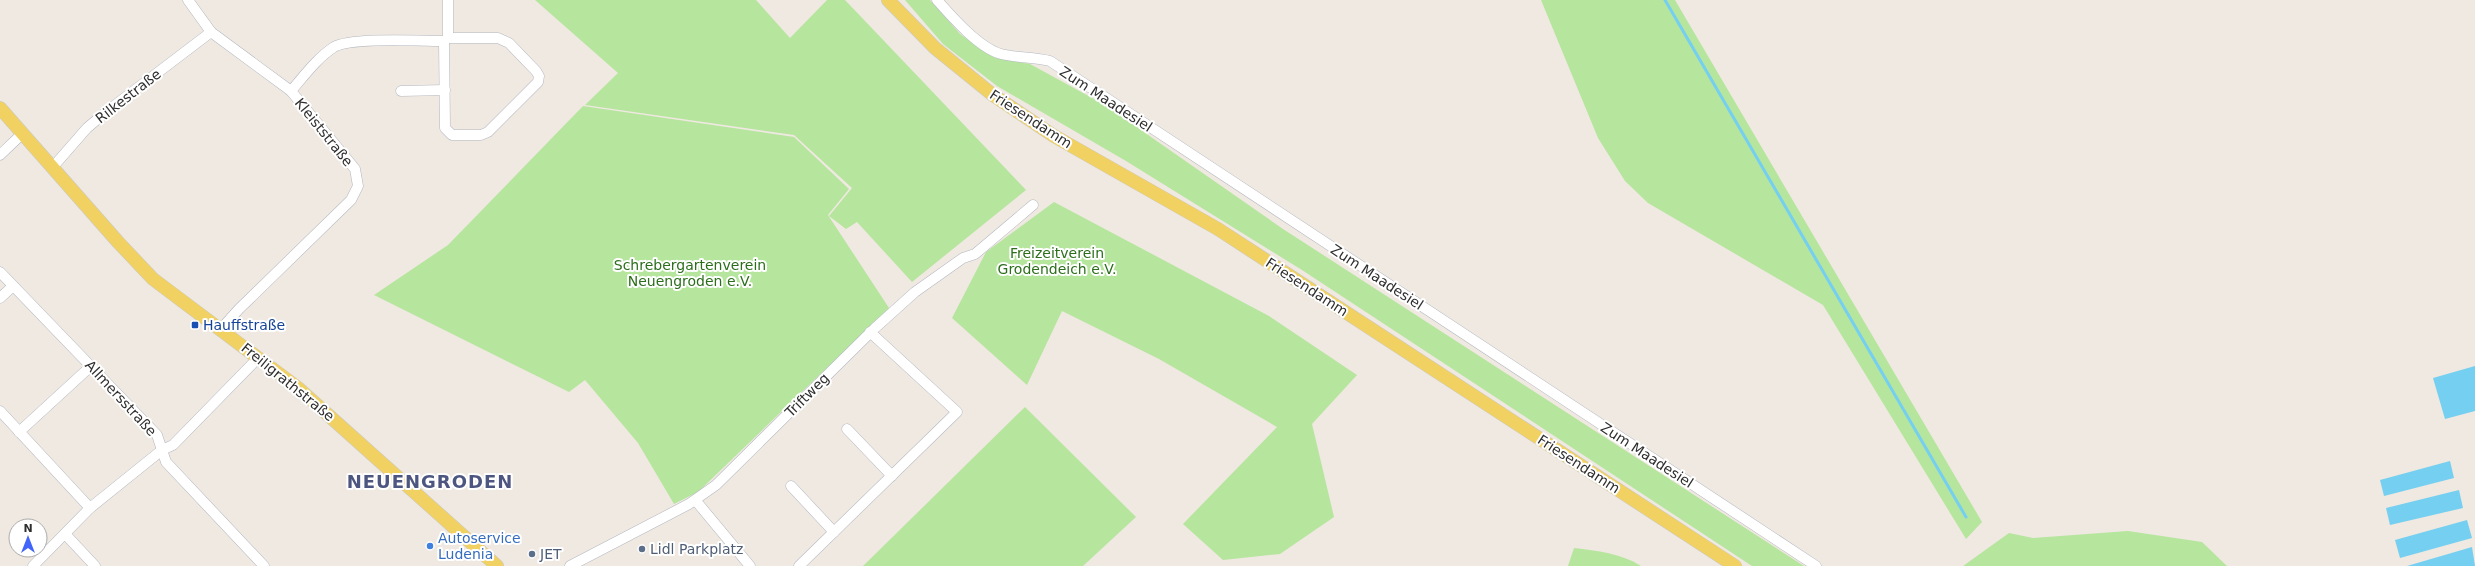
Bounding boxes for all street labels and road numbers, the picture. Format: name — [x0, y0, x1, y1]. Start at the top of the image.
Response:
street label: Zum Maadesiel — [1057, 63, 1155, 135]
street label: Rilkestraße — [92, 66, 164, 126]
street label: Friesendamm — [987, 86, 1075, 152]
street label: Kleiststraße — [292, 95, 356, 169]
street label: Zum Maadesiel — [1328, 241, 1426, 313]
street label: Friesendamm — [1263, 254, 1351, 320]
street label: Freiligrathstraße — [238, 340, 338, 424]
street label: Allmersstraße — [82, 357, 160, 439]
street label: Triftweg — [781, 370, 832, 421]
street label: Zum Maadesiel — [1598, 419, 1696, 491]
street label: Friesendamm — [1535, 431, 1623, 497]

